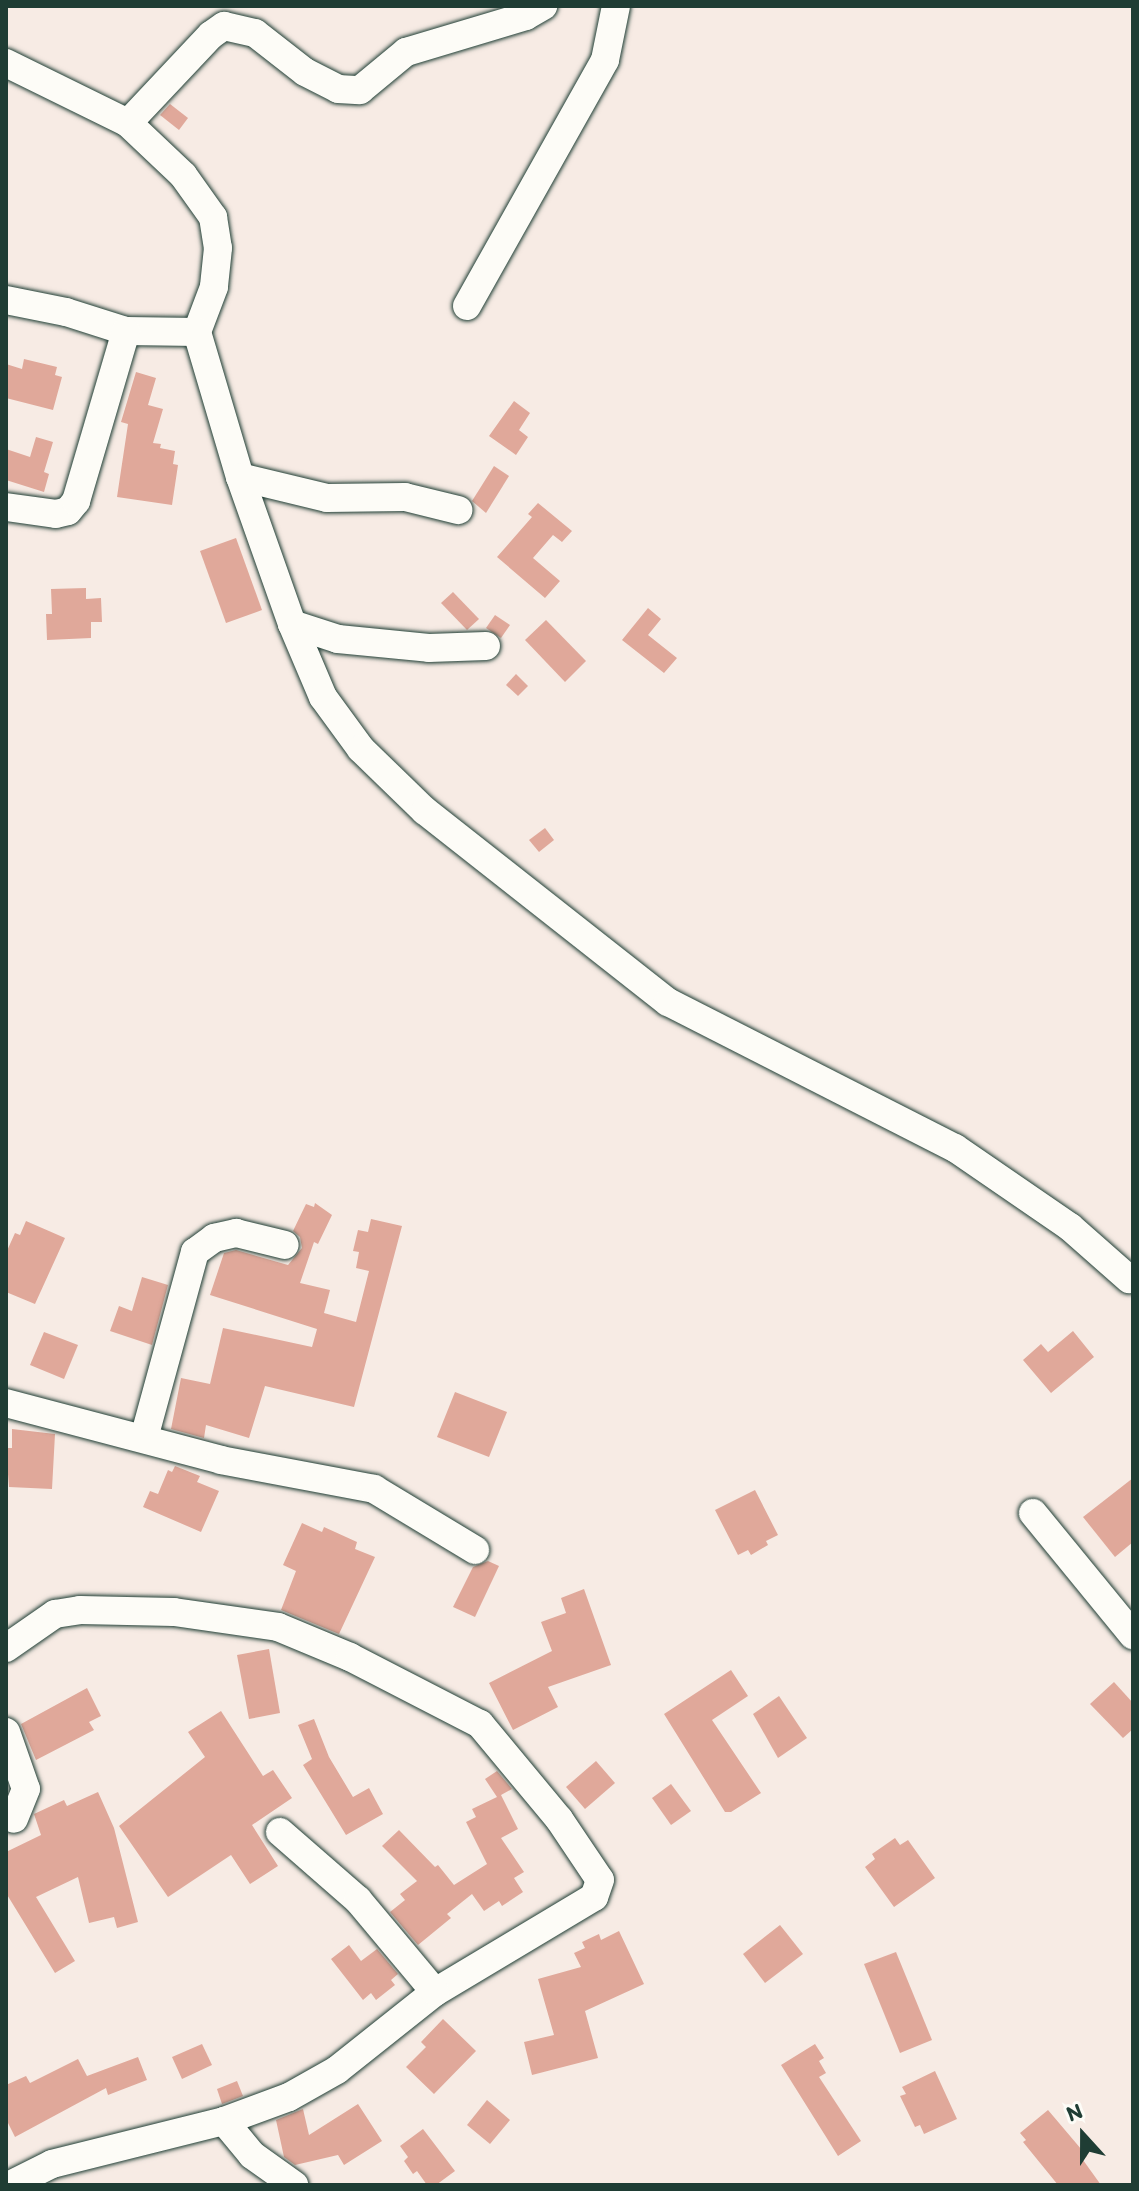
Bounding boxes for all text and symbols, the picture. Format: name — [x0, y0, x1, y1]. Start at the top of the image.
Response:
north arrow — [1043, 2095, 1123, 2175]
text: N — [1062, 2097, 1086, 2127]

